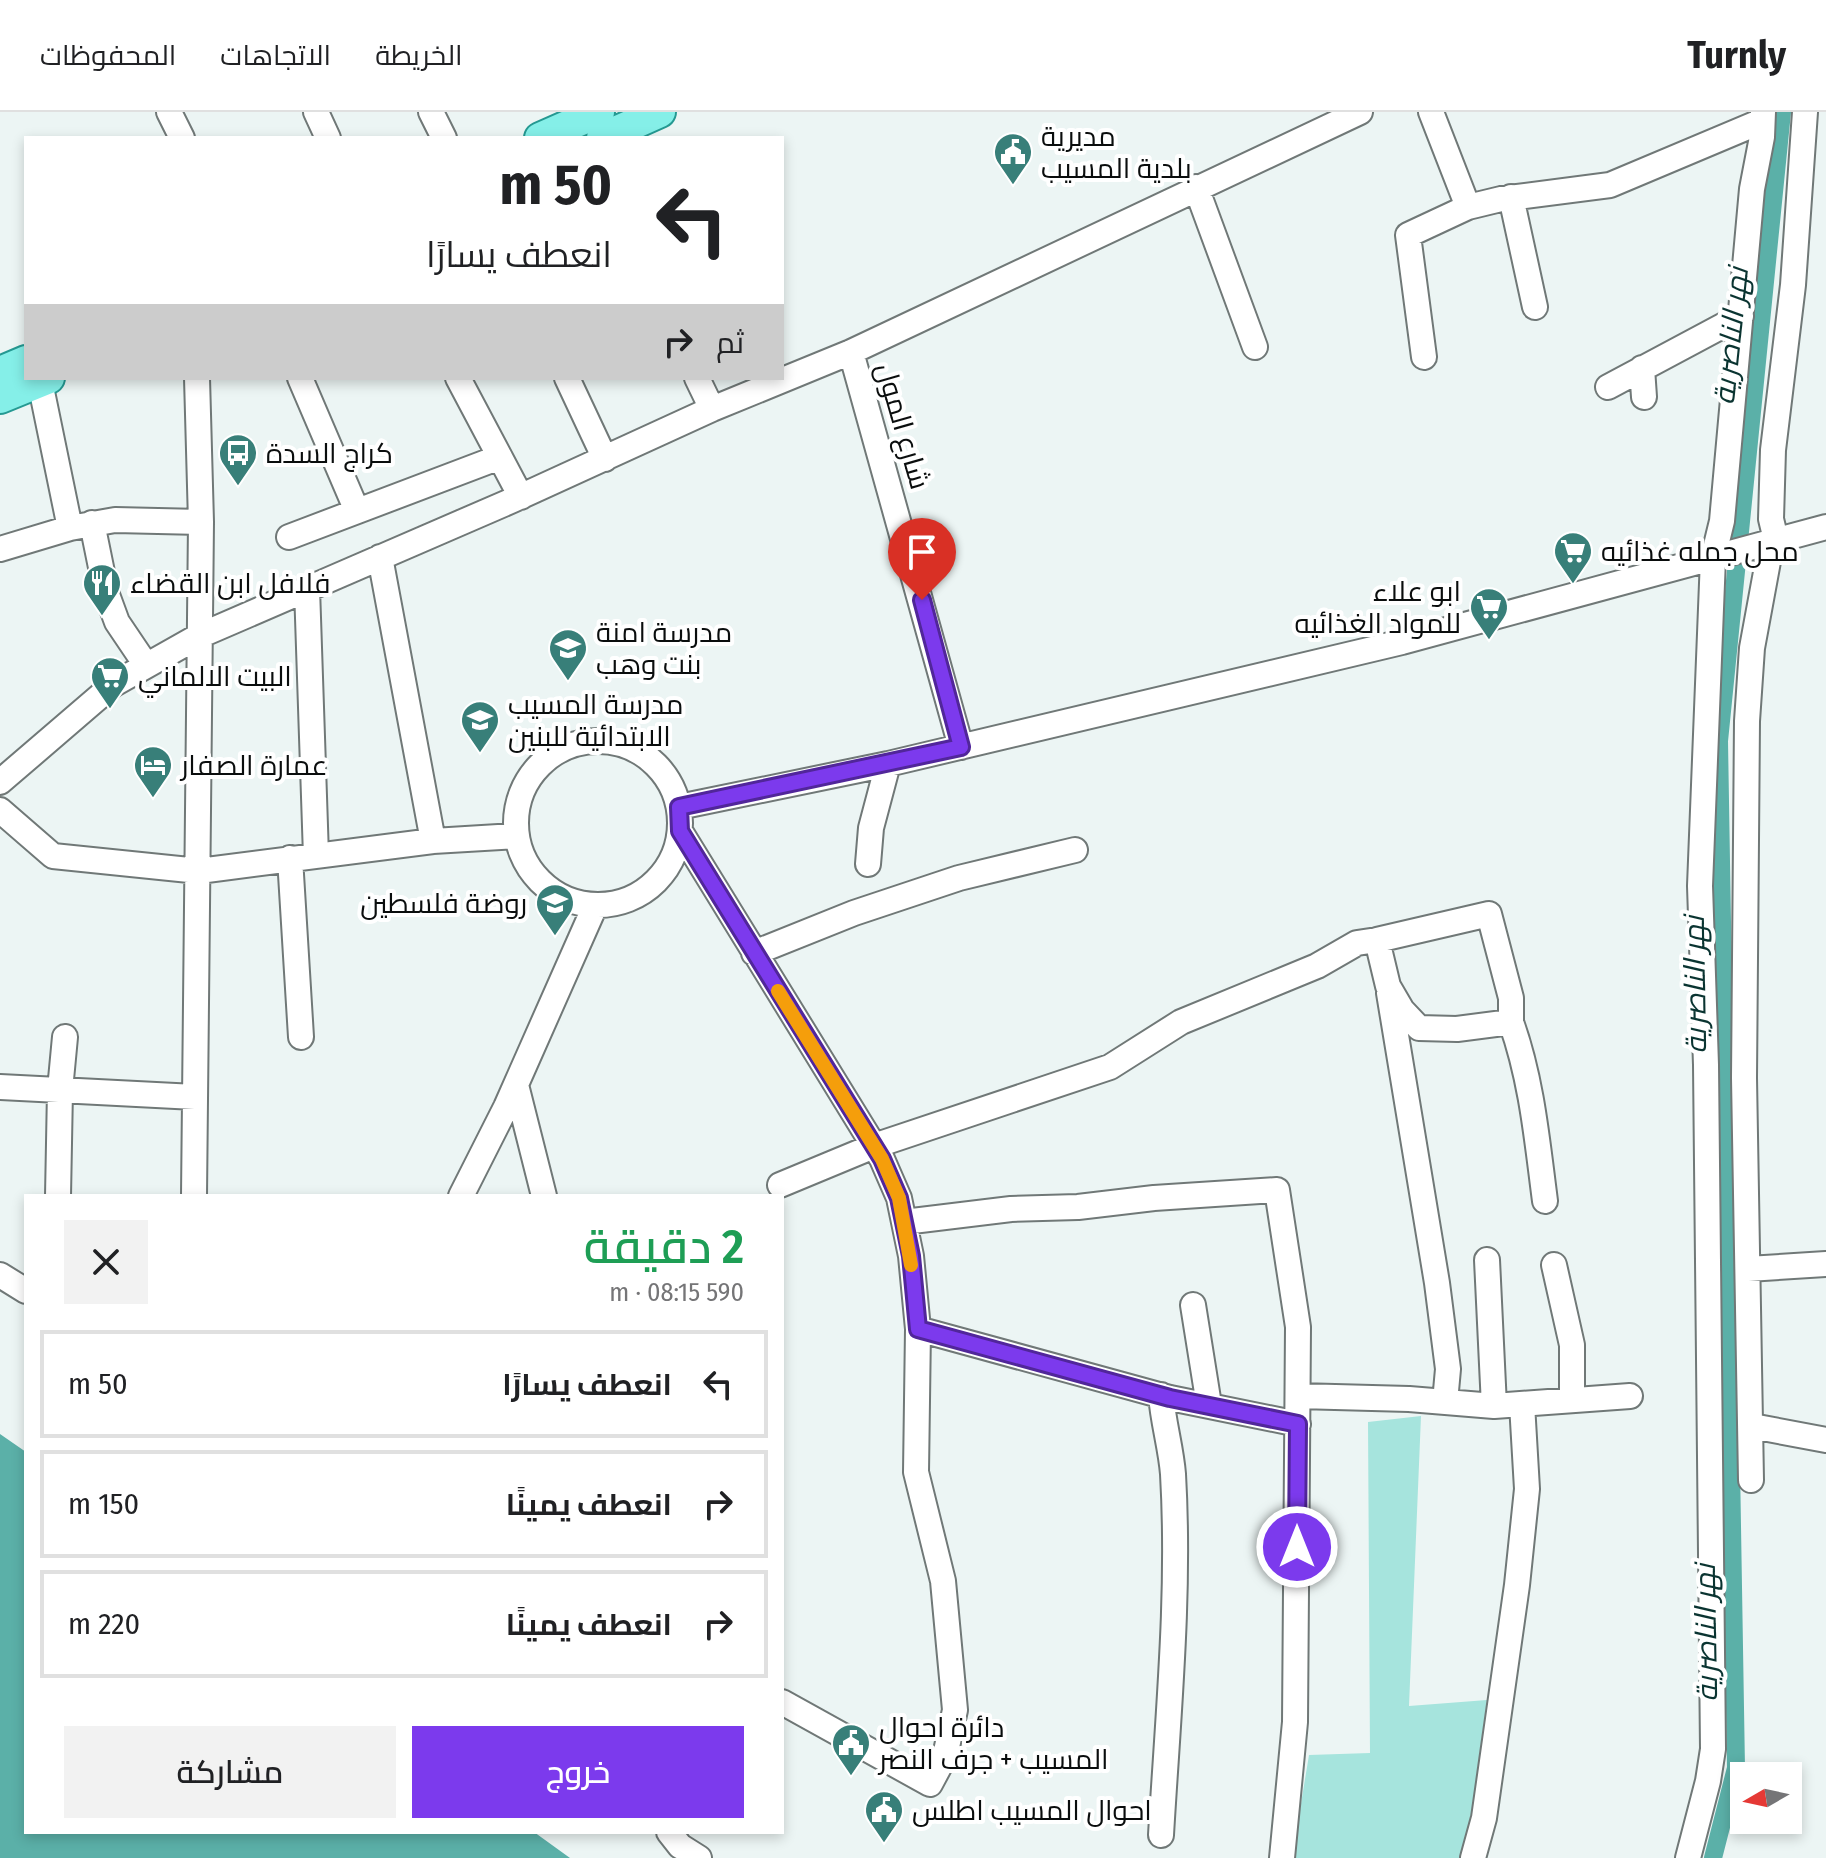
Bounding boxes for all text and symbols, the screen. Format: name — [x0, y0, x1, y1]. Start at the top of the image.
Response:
text: Turnly — [1687, 32, 1786, 78]
text: المحفوظات — [40, 39, 176, 72]
text: الاتجاهات — [220, 39, 331, 72]
text: الخريطة — [375, 39, 463, 72]
place label: مديرية بلدية المسيب — [1041, 120, 1192, 185]
public building icon: مديرية بلدية المسيب — [992, 131, 1034, 186]
text: 50 m — [500, 152, 612, 219]
icon: left — [640, 168, 744, 272]
text: انعطف يسارًا — [426, 233, 612, 277]
water label: نهر الناصرية — [1706, 263, 1756, 407]
icon: right — [656, 320, 700, 364]
text: ثم — [716, 325, 744, 361]
street label: شارع المول — [867, 359, 937, 493]
bus stop icon: كراج السدة — [217, 432, 259, 487]
place label: كراج السدة — [266, 437, 393, 472]
pin — [888, 518, 956, 600]
icon: arrive — [900, 530, 944, 574]
supermarket icon: محل جمله غذائيه — [1552, 530, 1594, 585]
place label: محل جمله غذائيه — [1601, 535, 1799, 568]
restaurant icon: فلافل ابن القضاء — [81, 562, 123, 617]
place label: فلافل ابن القضاء — [130, 567, 331, 600]
place label: ابو علاء للمواد الغذائيه — [1295, 575, 1461, 640]
supermarket icon: ابو علاء للمواد الغذائيه — [1468, 586, 1510, 641]
place label: مدرسة امنة بنت وهب — [596, 616, 732, 681]
school or university icon: مدرسة امنة بنت وهب — [547, 627, 589, 682]
supermarket icon: البيت الالماني — [89, 655, 131, 710]
place label: البيت الالماني — [138, 660, 292, 698]
place label: مدرسة المسيب الابتدائية للبنين — [508, 688, 684, 753]
school or university icon: مدرسة المسيب الابتدائية للبنين — [459, 699, 501, 754]
hotel icon: عمارة الصفار — [132, 744, 174, 799]
place label: عمارة الصفار — [179, 749, 328, 782]
school or university icon: روضة فلسطين — [534, 882, 576, 937]
place label: روضة فلسطين — [360, 887, 527, 920]
water label: نهر الناصرية — [1676, 913, 1714, 1054]
text: 2 دقيقة — [584, 1218, 744, 1276]
button: close — [64, 1220, 148, 1304]
text: 590 m · 08:15 — [609, 1277, 744, 1308]
icon: left — [696, 1362, 740, 1406]
text: 50 m — [68, 1366, 128, 1402]
text: انعطف يسارًا — [502, 1367, 672, 1403]
icon: right — [696, 1482, 740, 1526]
text: 150 m — [68, 1486, 139, 1522]
text: انعطف يمينًا — [506, 1487, 672, 1523]
position arrow — [1255, 1505, 1339, 1589]
water label: نهر الناصرية — [1687, 1561, 1725, 1702]
icon: right — [696, 1602, 740, 1646]
text: 220 m — [68, 1606, 140, 1642]
text: انعطف يمينًا — [506, 1607, 672, 1643]
place label: دائرة احوال المسيب + جرف النصر — [877, 1711, 1109, 1776]
public building icon: دائرة احوال المسيب + جرف النصر — [830, 1722, 872, 1777]
button: مشاركة — [64, 1726, 396, 1818]
button: خروج — [412, 1726, 744, 1818]
north arrow — [1730, 1762, 1802, 1834]
map controls — [1730, 1762, 1802, 1834]
public building icon: احوال المسيب اطلس — [863, 1789, 905, 1844]
place label: احوال المسيب اطلس — [912, 1794, 1152, 1827]

